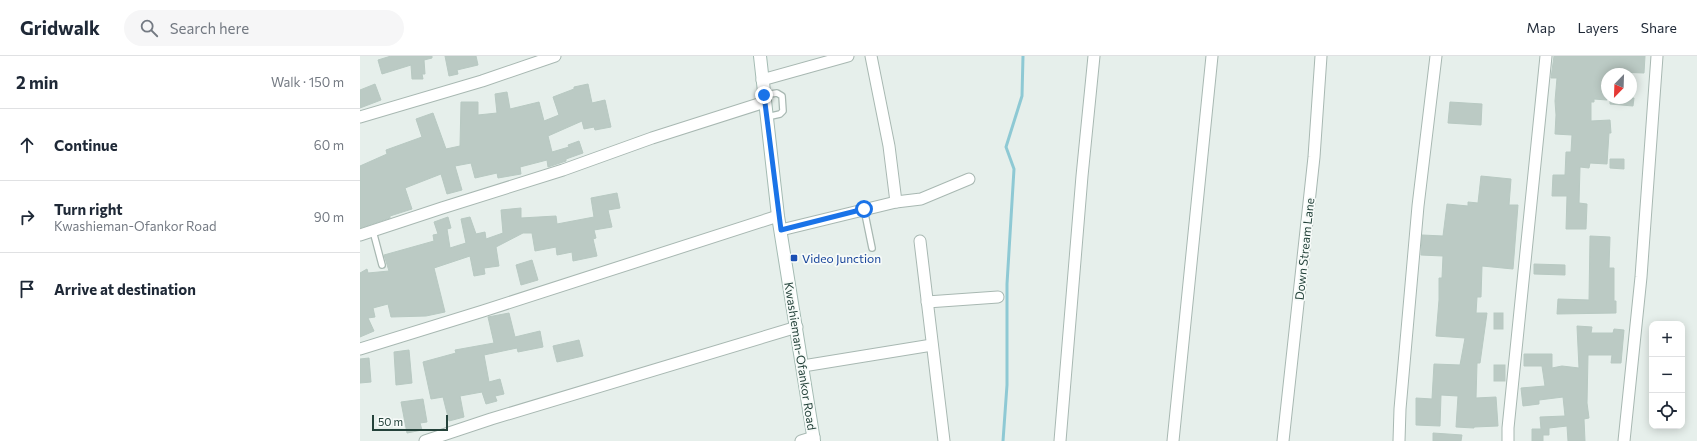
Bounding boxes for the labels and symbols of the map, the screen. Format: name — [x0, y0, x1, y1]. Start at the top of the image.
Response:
north arrow — [1601, 68, 1637, 104]
route end — [755, 86, 773, 104]
street label: Down Stream Lane — [1292, 197, 1316, 301]
route start — [855, 200, 873, 218]
place label: Video Junction — [802, 251, 881, 266]
marker: Video Junction — [789, 253, 799, 263]
street label: Kwashieman-Ofankor Road — [782, 281, 820, 431]
scale bar — [372, 413, 448, 432]

